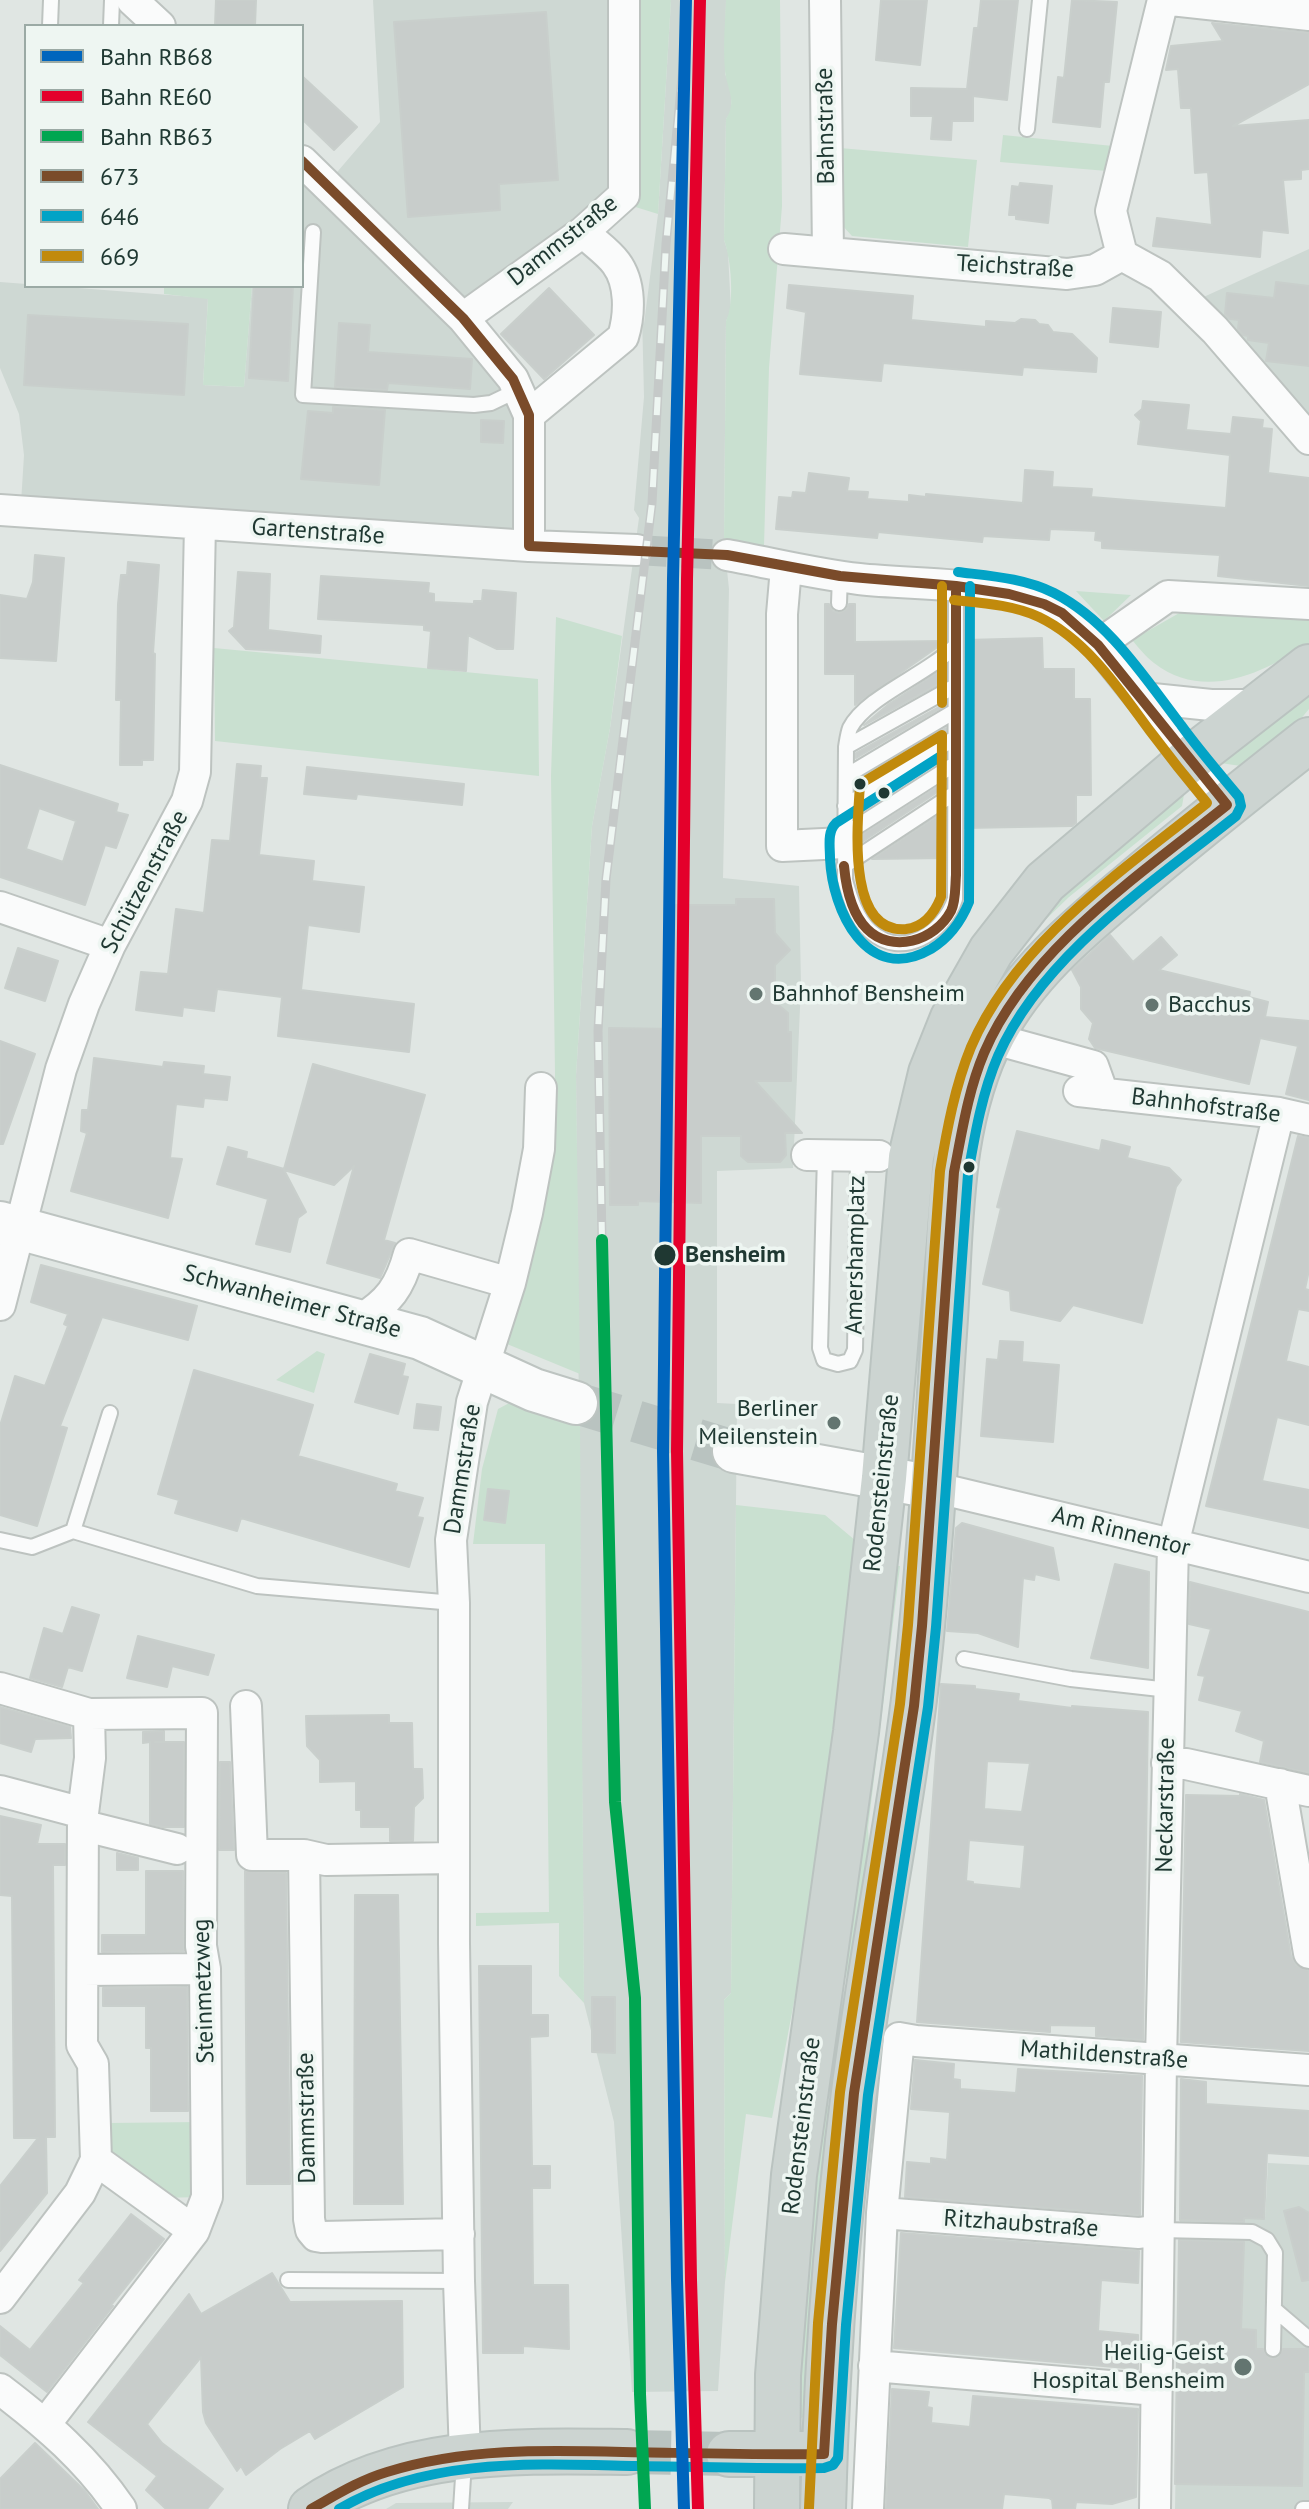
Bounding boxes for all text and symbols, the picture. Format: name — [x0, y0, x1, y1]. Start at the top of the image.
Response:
legend — [24, 24, 304, 288]
text: Bahn RB68 — [100, 41, 213, 72]
street label: Bahnstraße — [811, 67, 841, 185]
text: Bahn RE60 — [100, 81, 212, 112]
text: Bahn RB63 — [100, 121, 213, 152]
text: 673 — [100, 161, 139, 192]
street label: Dammstraße — [502, 189, 624, 293]
text: 646 — [100, 201, 139, 232]
text: 669 — [100, 241, 139, 272]
street label: Teichstraße — [956, 250, 1074, 284]
street label: Gartenstraße — [250, 513, 386, 551]
unlabelled marker — [852, 776, 868, 792]
unlabelled marker — [876, 785, 892, 801]
street label: Schützenstraße — [95, 805, 195, 959]
place label: Bahnhof Bensheim — [772, 980, 965, 1008]
marker: Bahnhof Bensheim — [747, 985, 765, 1003]
place label: Bacchus — [1168, 991, 1251, 1019]
marker: Bacchus — [1143, 996, 1161, 1014]
street label: Bahnhofstraße — [1130, 1083, 1282, 1129]
unlabelled marker — [961, 1159, 977, 1175]
street label: Amershamplatz — [840, 1175, 872, 1335]
place label: Bensheim — [685, 1241, 786, 1269]
marker: Bensheim — [652, 1242, 678, 1268]
street label: Schwanheimer Straße — [180, 1259, 404, 1345]
street label: Rodensteinstraße — [858, 1393, 906, 1573]
place label: Berliner Meilenstein — [698, 1395, 818, 1451]
street label: Dammstraße — [439, 1402, 487, 1536]
marker: Berliner Meilenstein — [825, 1414, 843, 1432]
street label: Am Rinnentor — [1049, 1501, 1193, 1563]
street label: Neckarstraße — [1150, 1737, 1182, 1873]
street label: Steinmetzweg — [187, 1918, 221, 2064]
street label: Mathildenstraße — [1019, 2035, 1189, 2075]
street label: Rodensteinstraße — [777, 2036, 827, 2216]
street label: Dammstraße — [291, 2052, 323, 2184]
street label: Ritzhaubstraße — [943, 2204, 1099, 2244]
place label: Heilig-Geist Hospital Bensheim — [1032, 2339, 1225, 2395]
marker: Heilig-Geist Hospital Bensheim — [1232, 2356, 1254, 2378]

